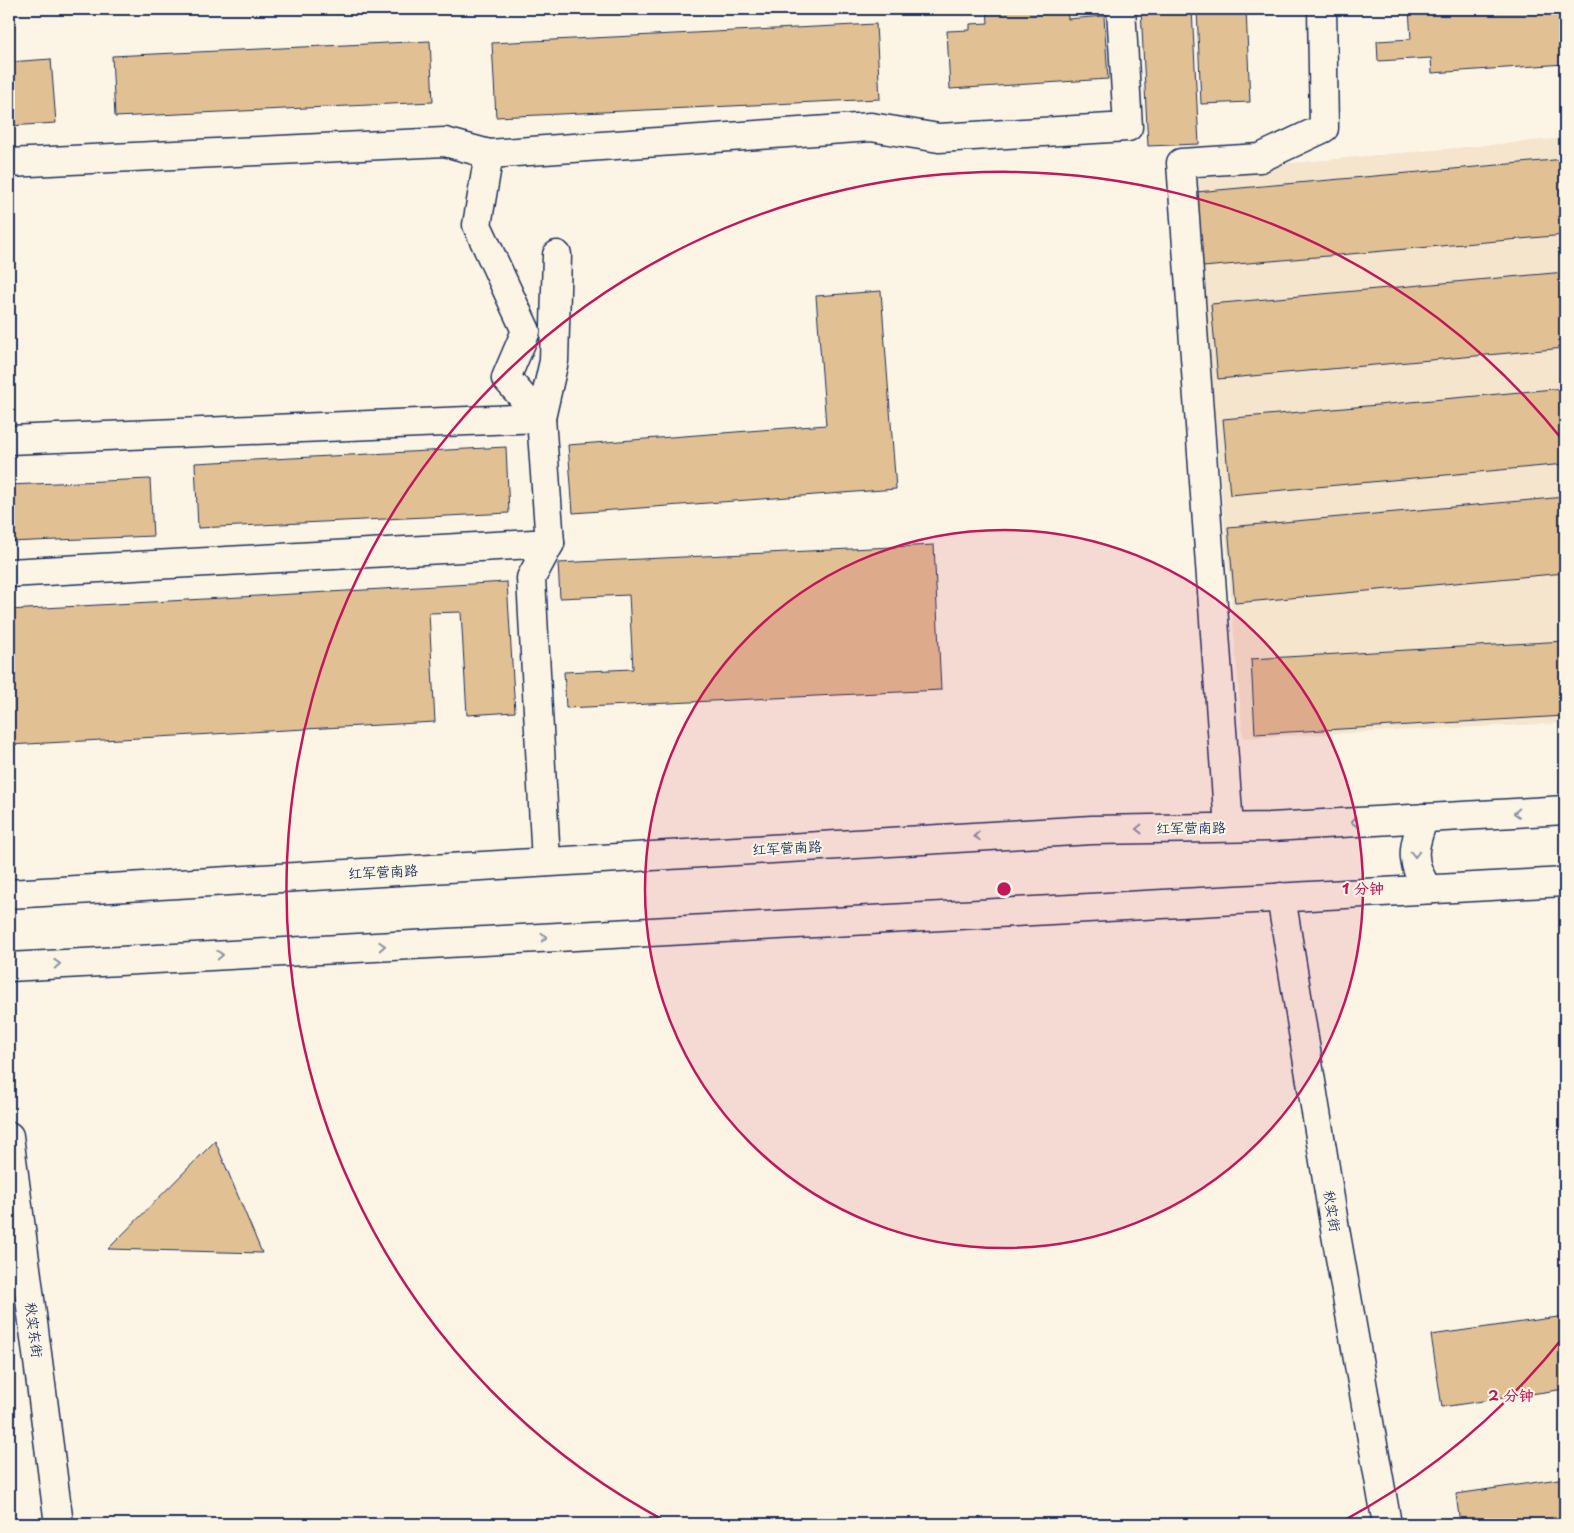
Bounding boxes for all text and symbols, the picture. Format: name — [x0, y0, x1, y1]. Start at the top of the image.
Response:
one-way arrow — [1512, 807, 1520, 818]
street label: 红军营南路 — [1156, 816, 1226, 839]
one-way arrow — [1350, 816, 1358, 827]
one-way arrow — [1135, 824, 1143, 834]
one-way arrow — [973, 831, 981, 842]
street label: 红军营南路 — [751, 835, 822, 860]
one-way arrow — [1410, 851, 1420, 859]
street label: 红军营南路 — [347, 859, 418, 884]
text: 1 分钟 — [1342, 876, 1384, 899]
centre of rings — [995, 880, 1013, 898]
one-way arrow — [540, 932, 548, 943]
one-way arrow — [378, 941, 386, 952]
one-way arrow — [216, 950, 224, 961]
one-way arrow — [54, 959, 62, 970]
street label: 秋实街 — [1319, 1189, 1346, 1233]
street label: 秋实东街 — [21, 1301, 48, 1359]
text: 2 分钟 — [1488, 1383, 1534, 1406]

